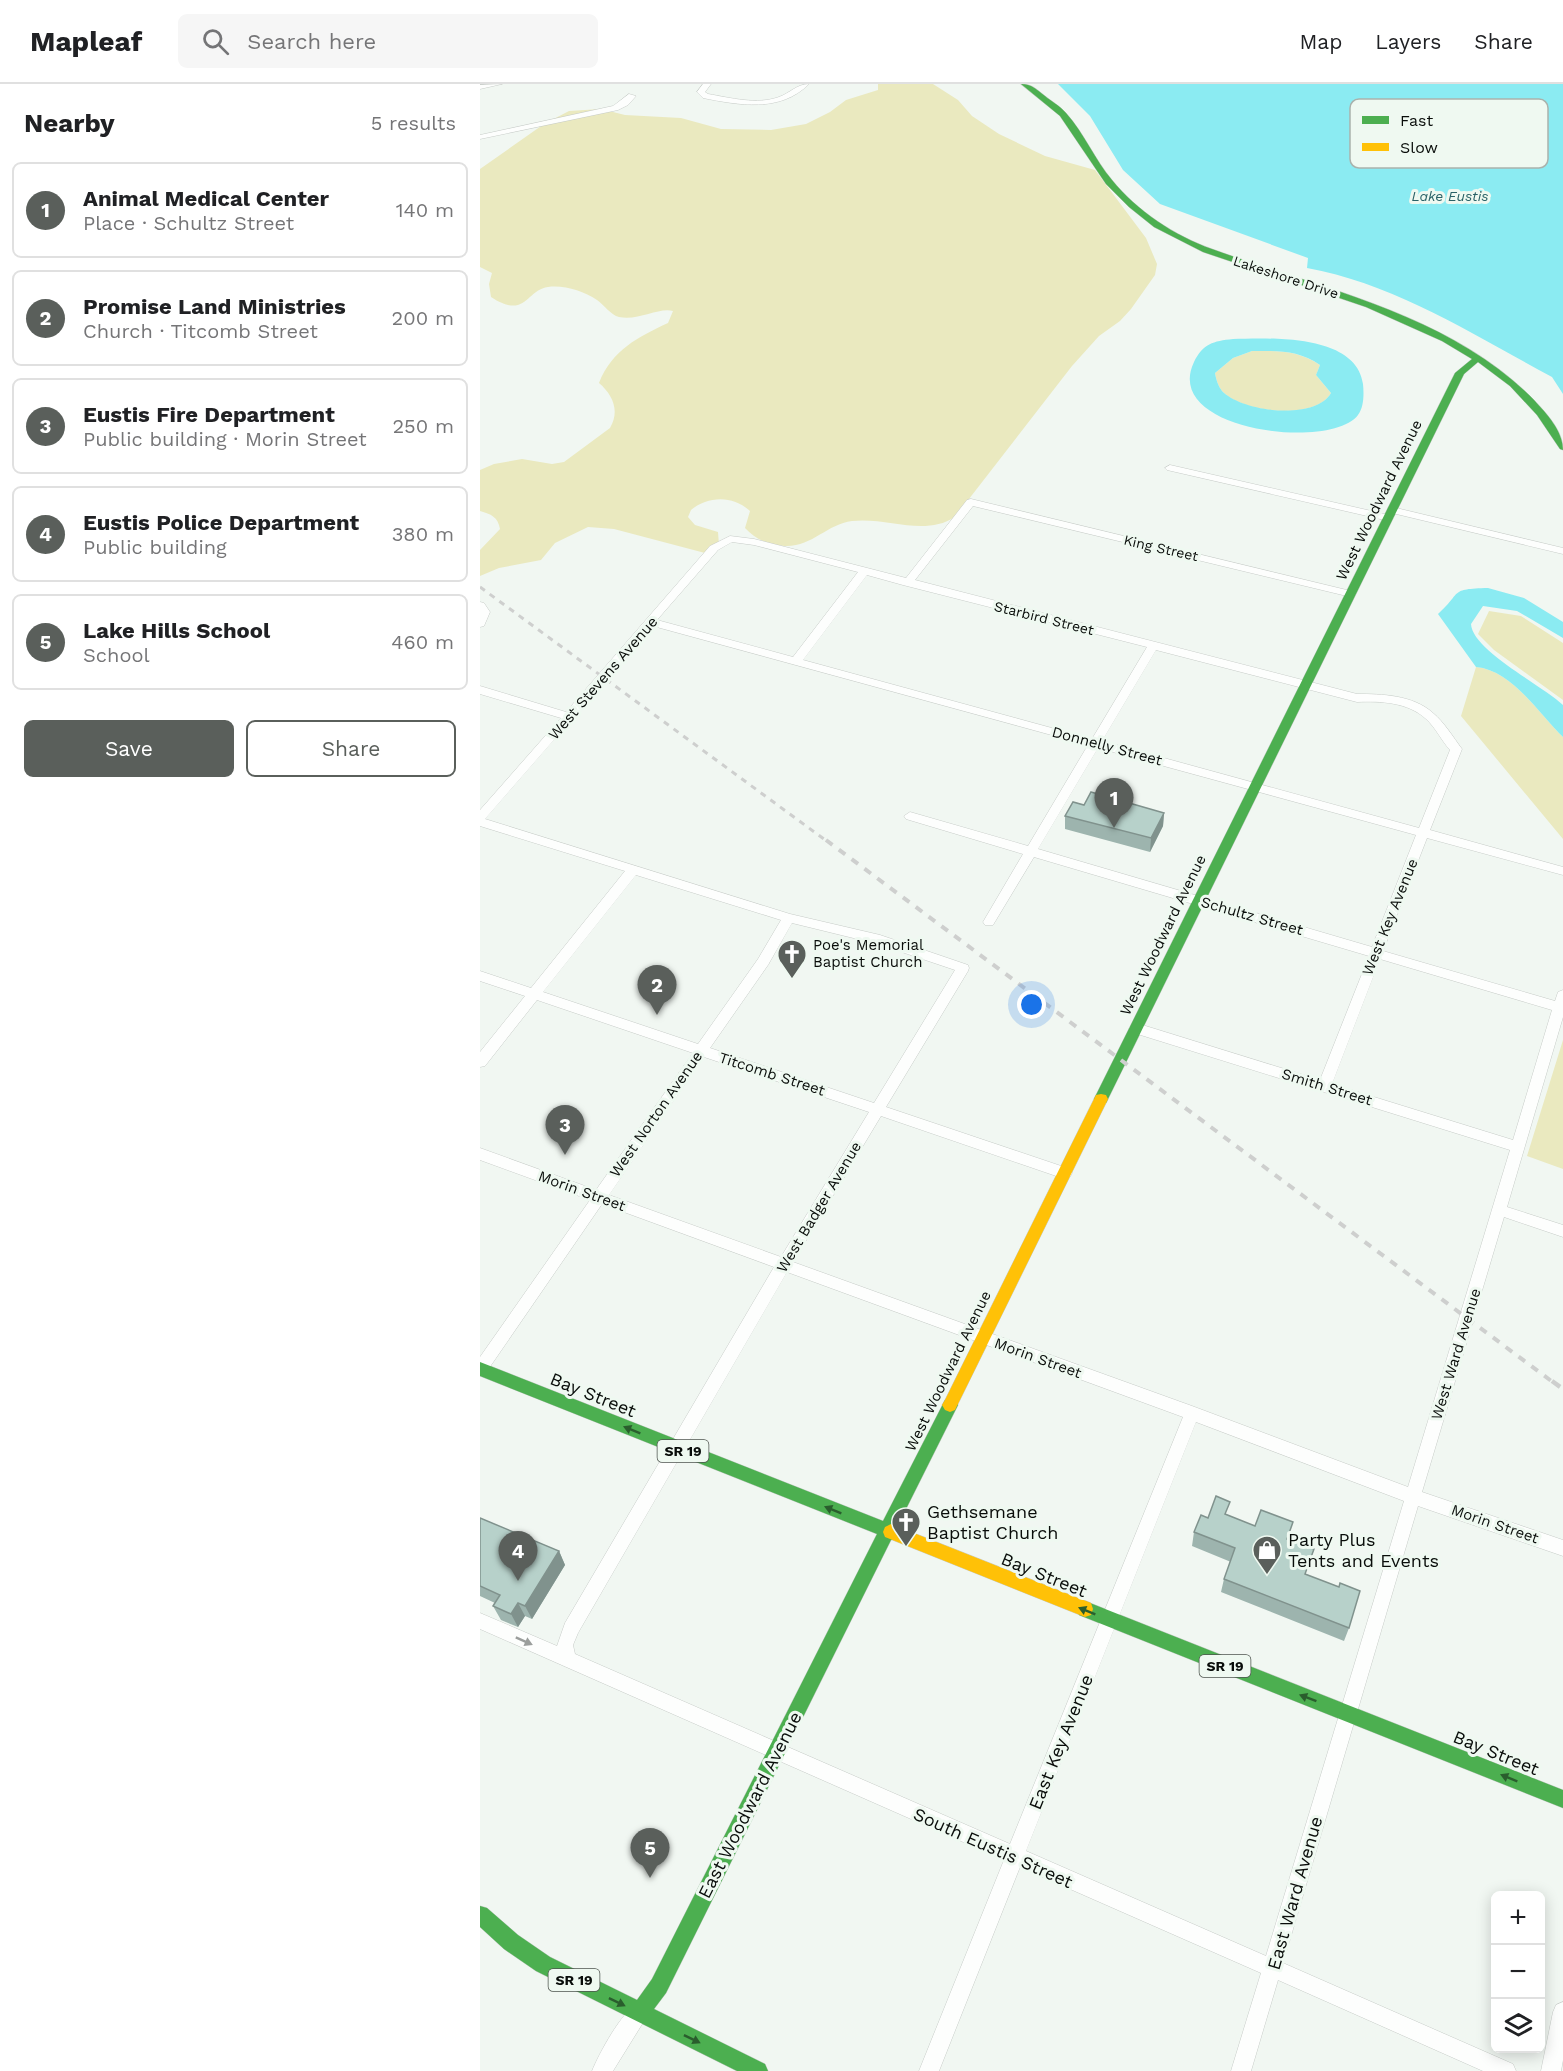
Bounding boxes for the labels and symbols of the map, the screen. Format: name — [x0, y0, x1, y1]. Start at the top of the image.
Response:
legend — [1350, 99, 1548, 168]
text: Fast — [1400, 111, 1433, 130]
text: Slow — [1400, 138, 1438, 157]
water label: Lake Eustis — [1412, 188, 1489, 204]
street label: Lakeshore Drive — [1231, 252, 1341, 302]
street label: West Woodward Avenue — [1332, 417, 1426, 583]
street label: King Street — [1122, 532, 1200, 564]
street label: Starbird Street — [992, 598, 1096, 638]
street label: West Stevens Avenue — [545, 613, 661, 743]
street label: Donnelly Street — [1050, 723, 1165, 770]
pin: 1 — [1094, 778, 1134, 828]
street label: West Woodward Avenue — [1116, 852, 1210, 1018]
street label: West Key Avenue — [1358, 856, 1422, 978]
street label: Schultz Street — [1199, 893, 1306, 939]
place label: Poe's Memorial Baptist Church — [813, 936, 924, 971]
church icon: Poe's Memorial Baptist Church — [776, 938, 808, 980]
pin: 2 — [638, 966, 676, 1015]
your location — [1017, 990, 1046, 1019]
street label: West Norton Avenue — [606, 1048, 706, 1180]
street label: Titcomb Street — [717, 1048, 828, 1100]
street label: Smith Street — [1280, 1065, 1375, 1110]
pin: 3 — [546, 1106, 584, 1155]
street label: West Badger Avenue — [773, 1138, 865, 1276]
street label: Morin Street — [536, 1167, 629, 1215]
street label: West Ward Avenue — [1427, 1286, 1485, 1422]
street label: West Woodward Avenue — [901, 1288, 995, 1454]
street label: Morin Street — [992, 1334, 1085, 1382]
street label: Bay Street — [547, 1368, 640, 1421]
one-way arrow — [623, 1425, 641, 1434]
road number: SR 19 — [658, 1440, 708, 1462]
place label: Gethsemane Baptist Church — [927, 1501, 1058, 1543]
street label: Morin Street — [1449, 1501, 1542, 1548]
one-way arrow — [823, 1505, 841, 1515]
church icon: Gethsemane Baptist Church — [890, 1506, 922, 1548]
place label: Party Plus Tents and Events — [1288, 1529, 1439, 1571]
pin: 4 — [498, 1532, 537, 1581]
shop icon: Party Plus Tents and Events — [1251, 1534, 1283, 1576]
street label: Bay Street — [998, 1548, 1091, 1601]
one-way arrow — [1078, 1606, 1096, 1615]
one-way arrow — [515, 1636, 533, 1646]
road number: SR 19 — [1200, 1655, 1251, 1677]
street label: East Key Avenue — [1024, 1671, 1097, 1812]
one-way arrow — [1299, 1693, 1317, 1702]
street label: East Woodward Avenue — [693, 1708, 806, 1902]
street label: Bay Street — [1450, 1726, 1543, 1779]
one-way arrow — [1499, 1773, 1517, 1783]
street label: South Eustis Street — [910, 1803, 1077, 1892]
street label: East Ward Avenue — [1263, 1814, 1326, 1972]
pin: 5 — [630, 1828, 670, 1878]
road number: SR 19 — [548, 1969, 599, 1991]
one-way arrow — [609, 1997, 626, 2007]
one-way arrow — [683, 2033, 701, 2043]

